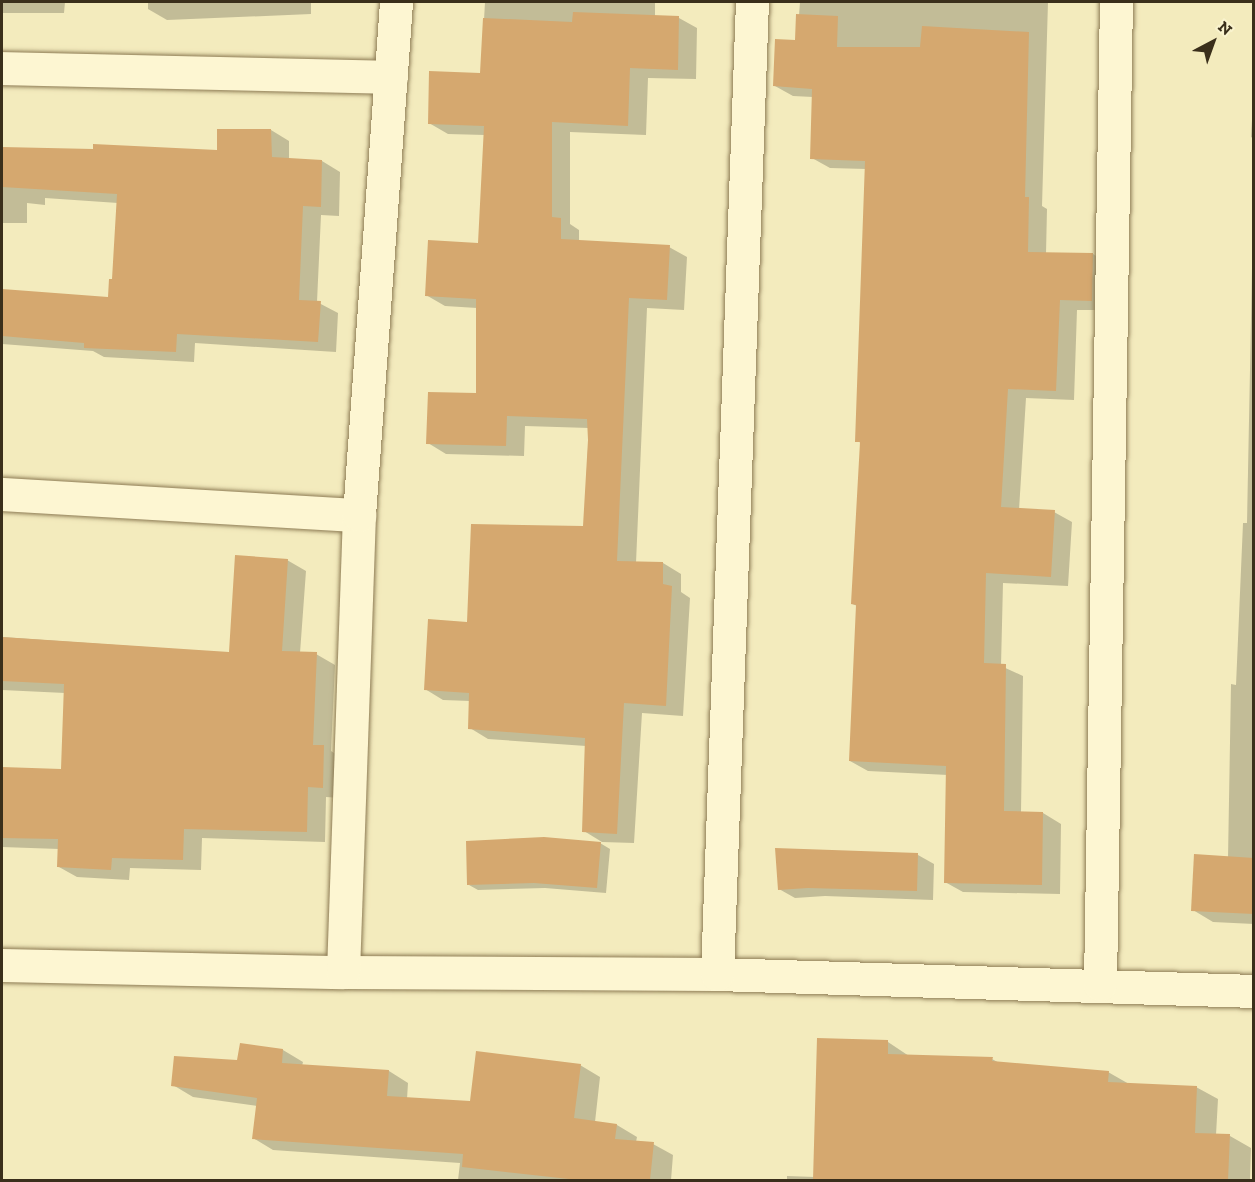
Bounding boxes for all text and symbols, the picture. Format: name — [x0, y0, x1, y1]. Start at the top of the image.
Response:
north arrow — [1183, 12, 1243, 72]
text: N — [1214, 17, 1236, 39]

